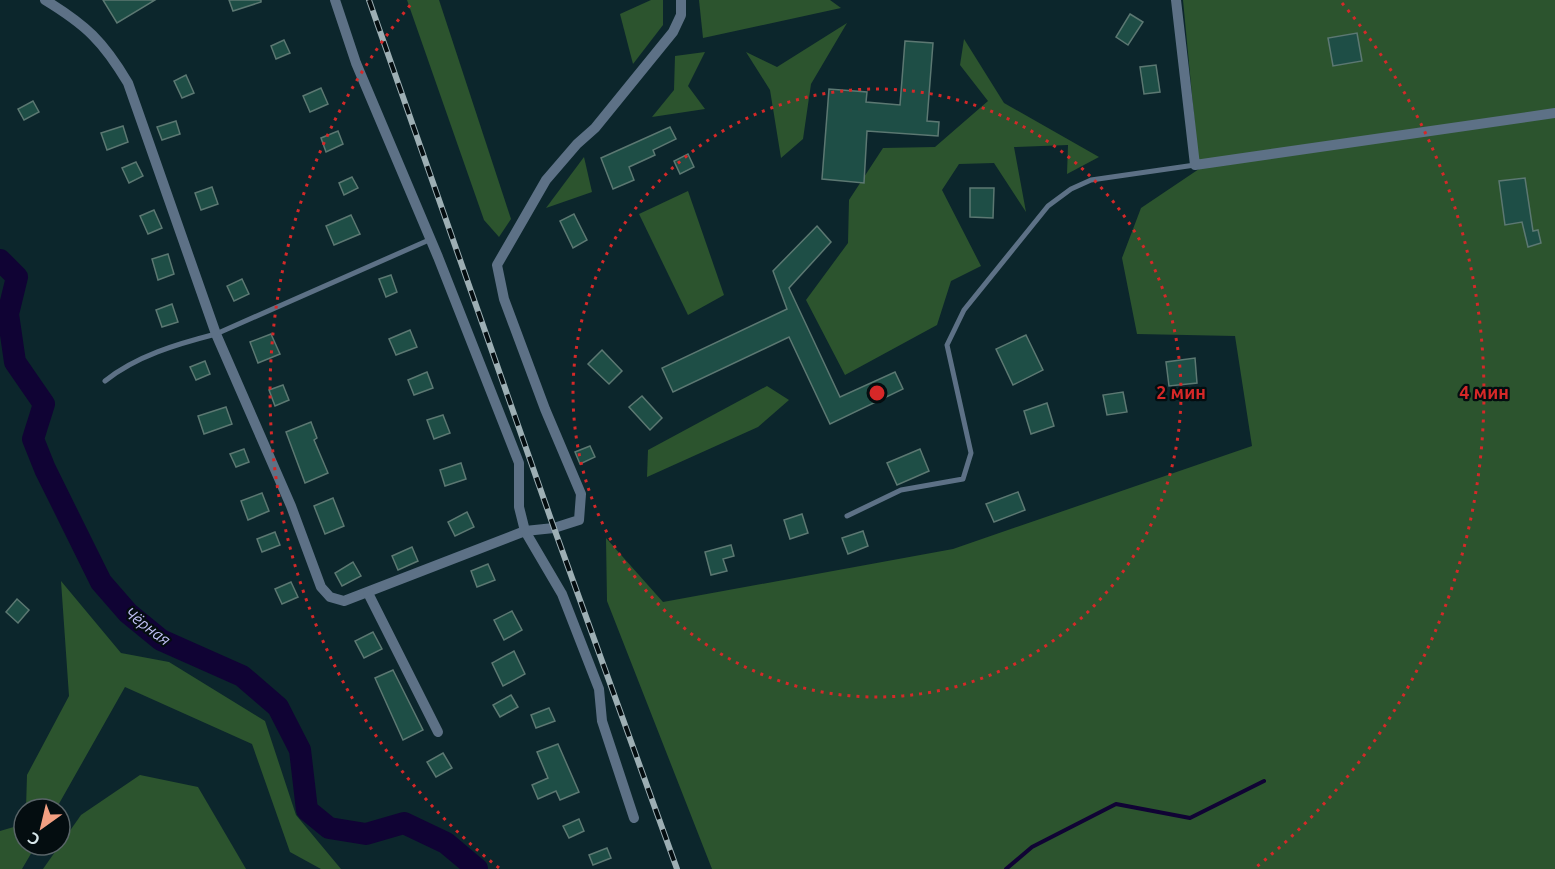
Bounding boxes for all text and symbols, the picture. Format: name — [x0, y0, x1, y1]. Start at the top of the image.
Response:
text: 2 мин — [1156, 382, 1206, 402]
text: 4 мин — [1459, 382, 1509, 402]
centre of rings — [867, 383, 887, 403]
water label: Чёрная — [122, 603, 174, 649]
north arrow — [12, 797, 72, 857]
text: С — [24, 829, 43, 850]

